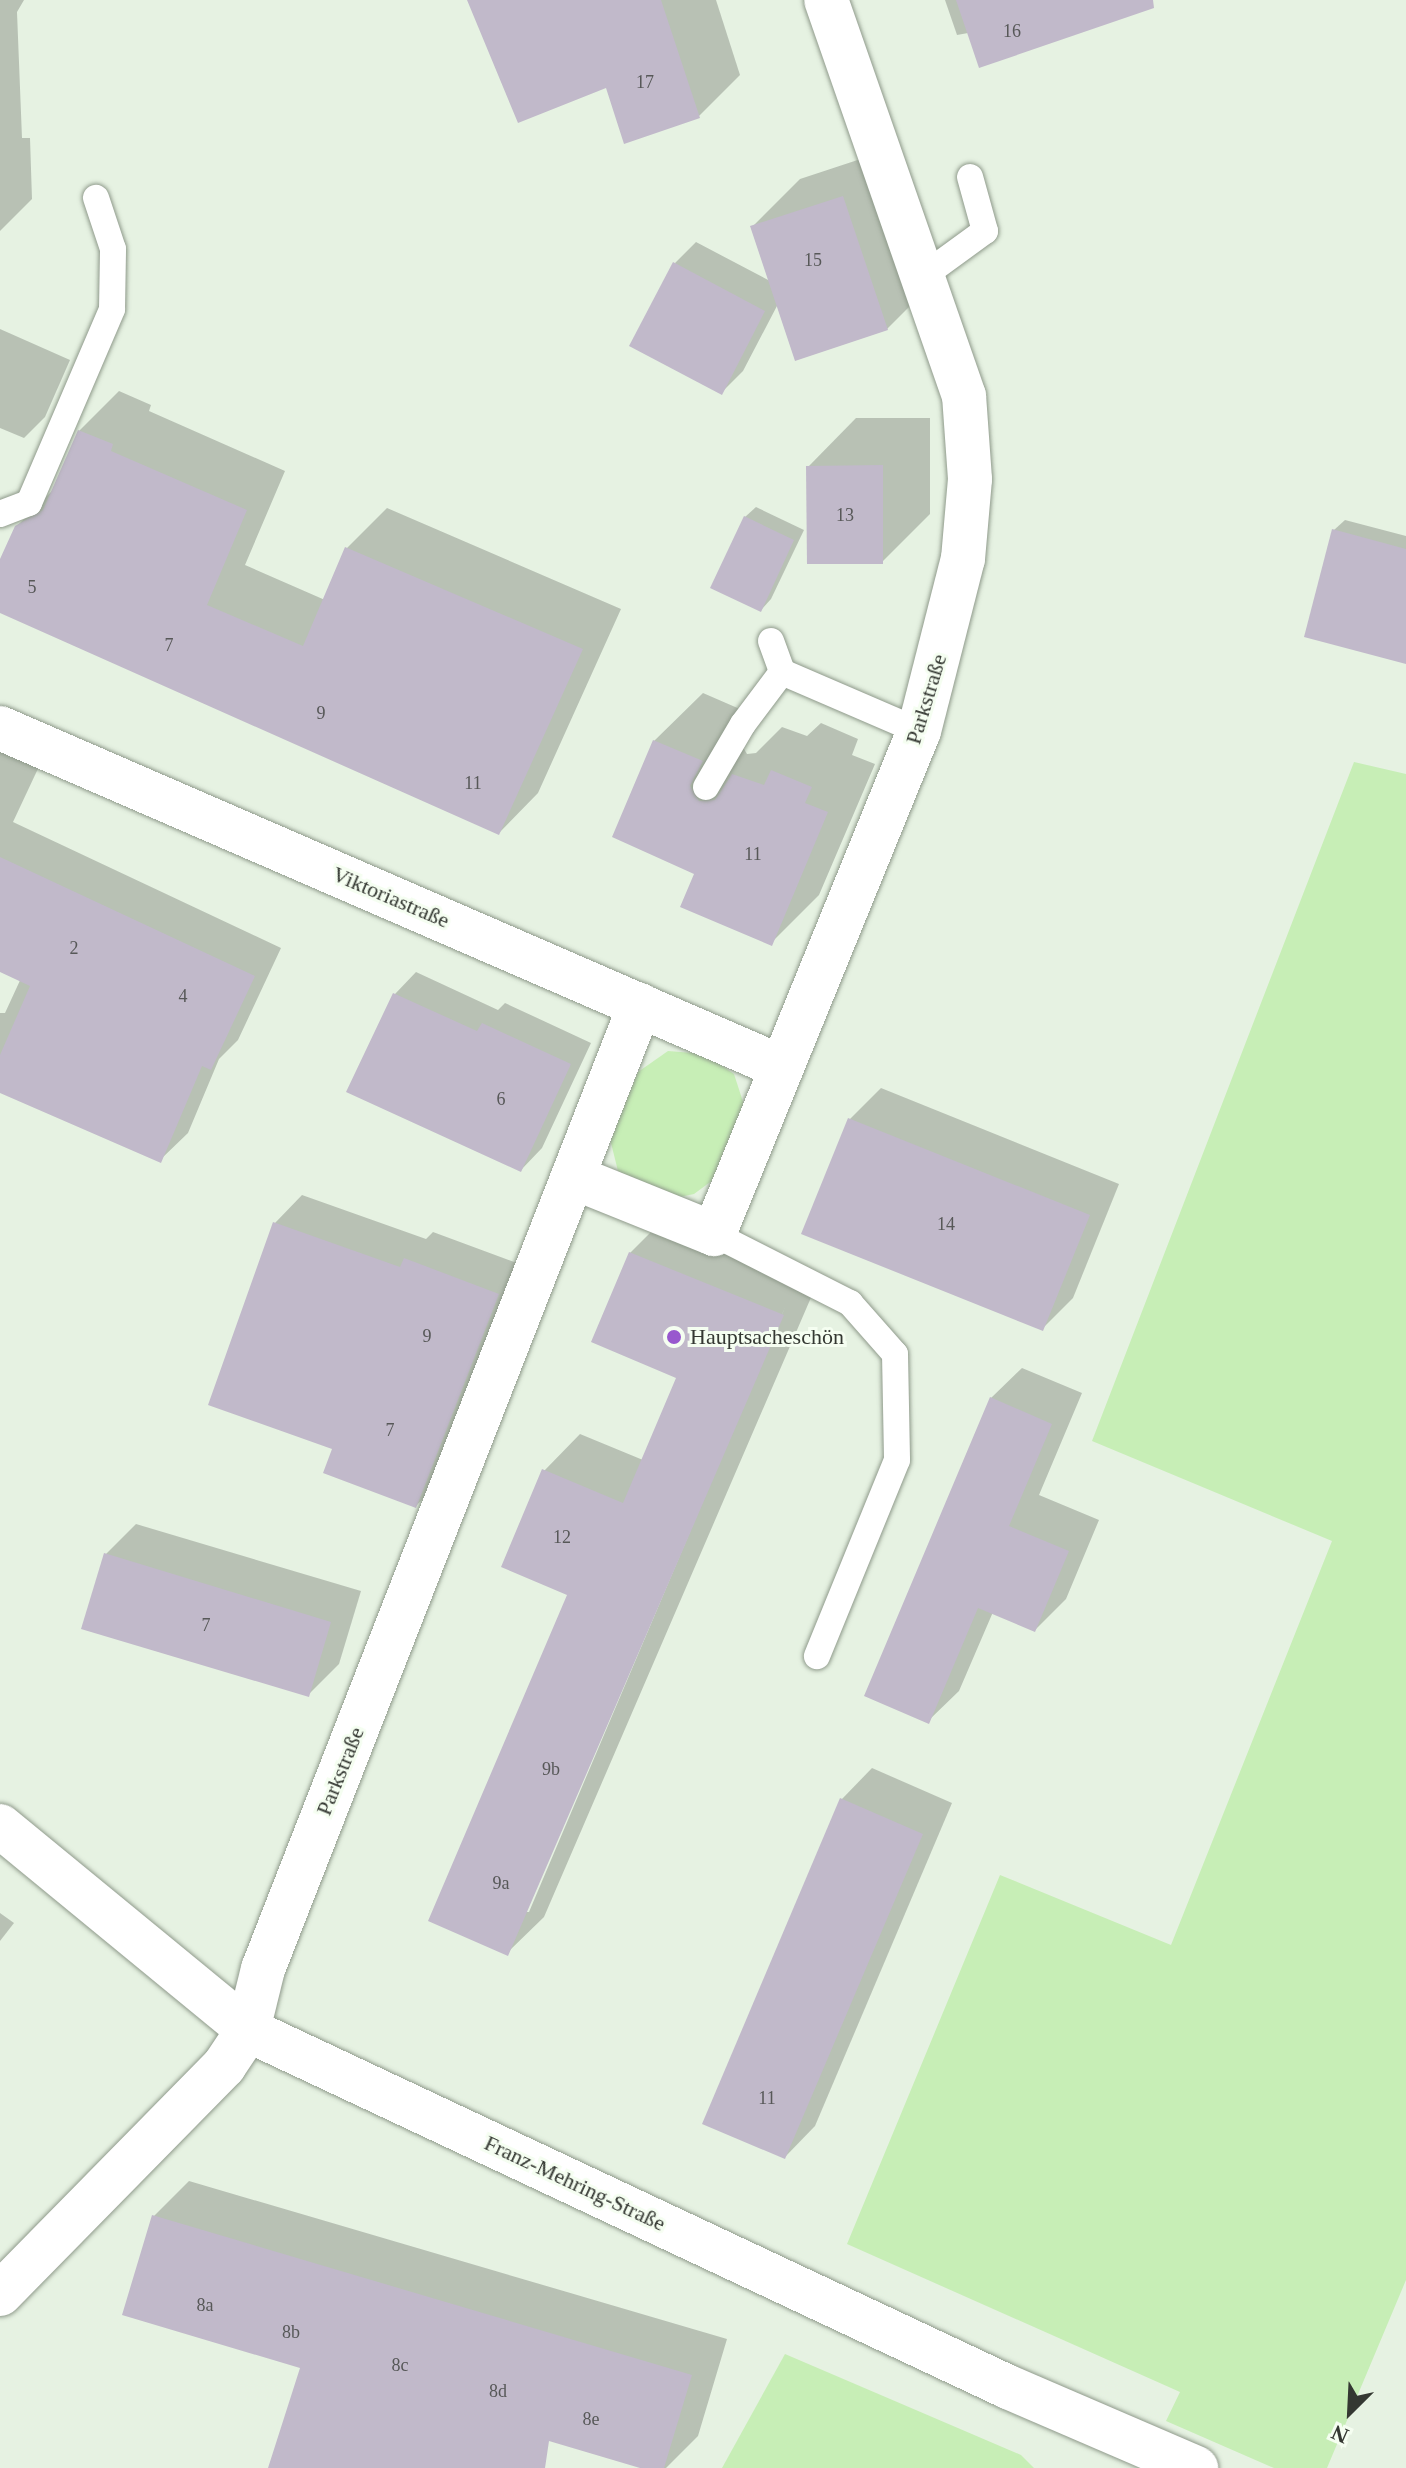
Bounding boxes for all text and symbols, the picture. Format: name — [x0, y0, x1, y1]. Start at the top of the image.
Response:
house number: 16 — [1003, 20, 1021, 42]
house number: 17 — [636, 71, 654, 93]
house number: 15 — [804, 249, 822, 271]
house number: 13 — [836, 504, 854, 526]
house number: 5 — [28, 576, 36, 598]
house number: 7 — [164, 634, 174, 656]
street label: Parkstraße — [900, 651, 952, 747]
house number: 9 — [316, 702, 326, 724]
house number: 11 — [464, 772, 482, 794]
house number: 11 — [744, 843, 762, 865]
street label: Viktoriastraße — [329, 861, 453, 933]
house number: 2 — [70, 937, 78, 959]
house number: 4 — [178, 985, 188, 1007]
house number: 6 — [496, 1088, 506, 1110]
house number: 14 — [937, 1213, 955, 1235]
place label: Hauptsacheschön — [690, 1324, 844, 1350]
house number: 9 — [422, 1325, 432, 1347]
marker: Hauptsacheschön — [665, 1328, 683, 1346]
house number: 7 — [386, 1419, 394, 1441]
house number: 12 — [553, 1526, 571, 1548]
house number: 7 — [202, 1614, 210, 1636]
street label: Parkstraße — [310, 1723, 370, 1819]
house number: 9b — [542, 1758, 560, 1780]
house number: 9a — [493, 1872, 509, 1894]
house number: 11 — [758, 2087, 776, 2109]
street label: Franz-Mehring-Straße — [480, 2129, 670, 2237]
house number: 8a — [197, 2294, 213, 2316]
house number: 8b — [282, 2321, 300, 2343]
house number: 8c — [392, 2354, 408, 2376]
north arrow — [1310, 2372, 1390, 2452]
house number: 8d — [489, 2380, 507, 2402]
house number: 8e — [583, 2408, 599, 2430]
text: N — [1328, 2420, 1352, 2449]

